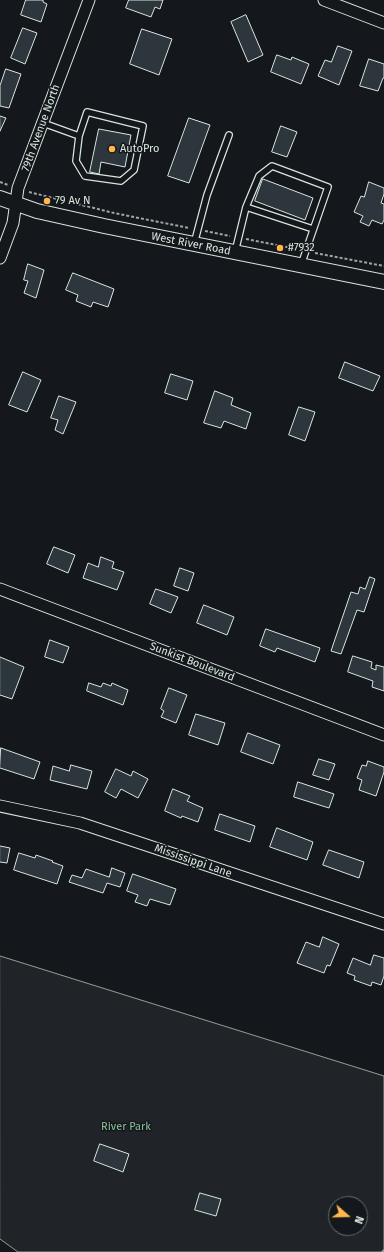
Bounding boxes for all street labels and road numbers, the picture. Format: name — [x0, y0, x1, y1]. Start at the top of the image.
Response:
street label: 79th Avenue North — [19, 83, 63, 173]
street label: West River Road — [150, 230, 232, 258]
street label: Sunkist Boulevard — [148, 640, 236, 684]
street label: Mississippi Lane — [153, 842, 233, 880]

